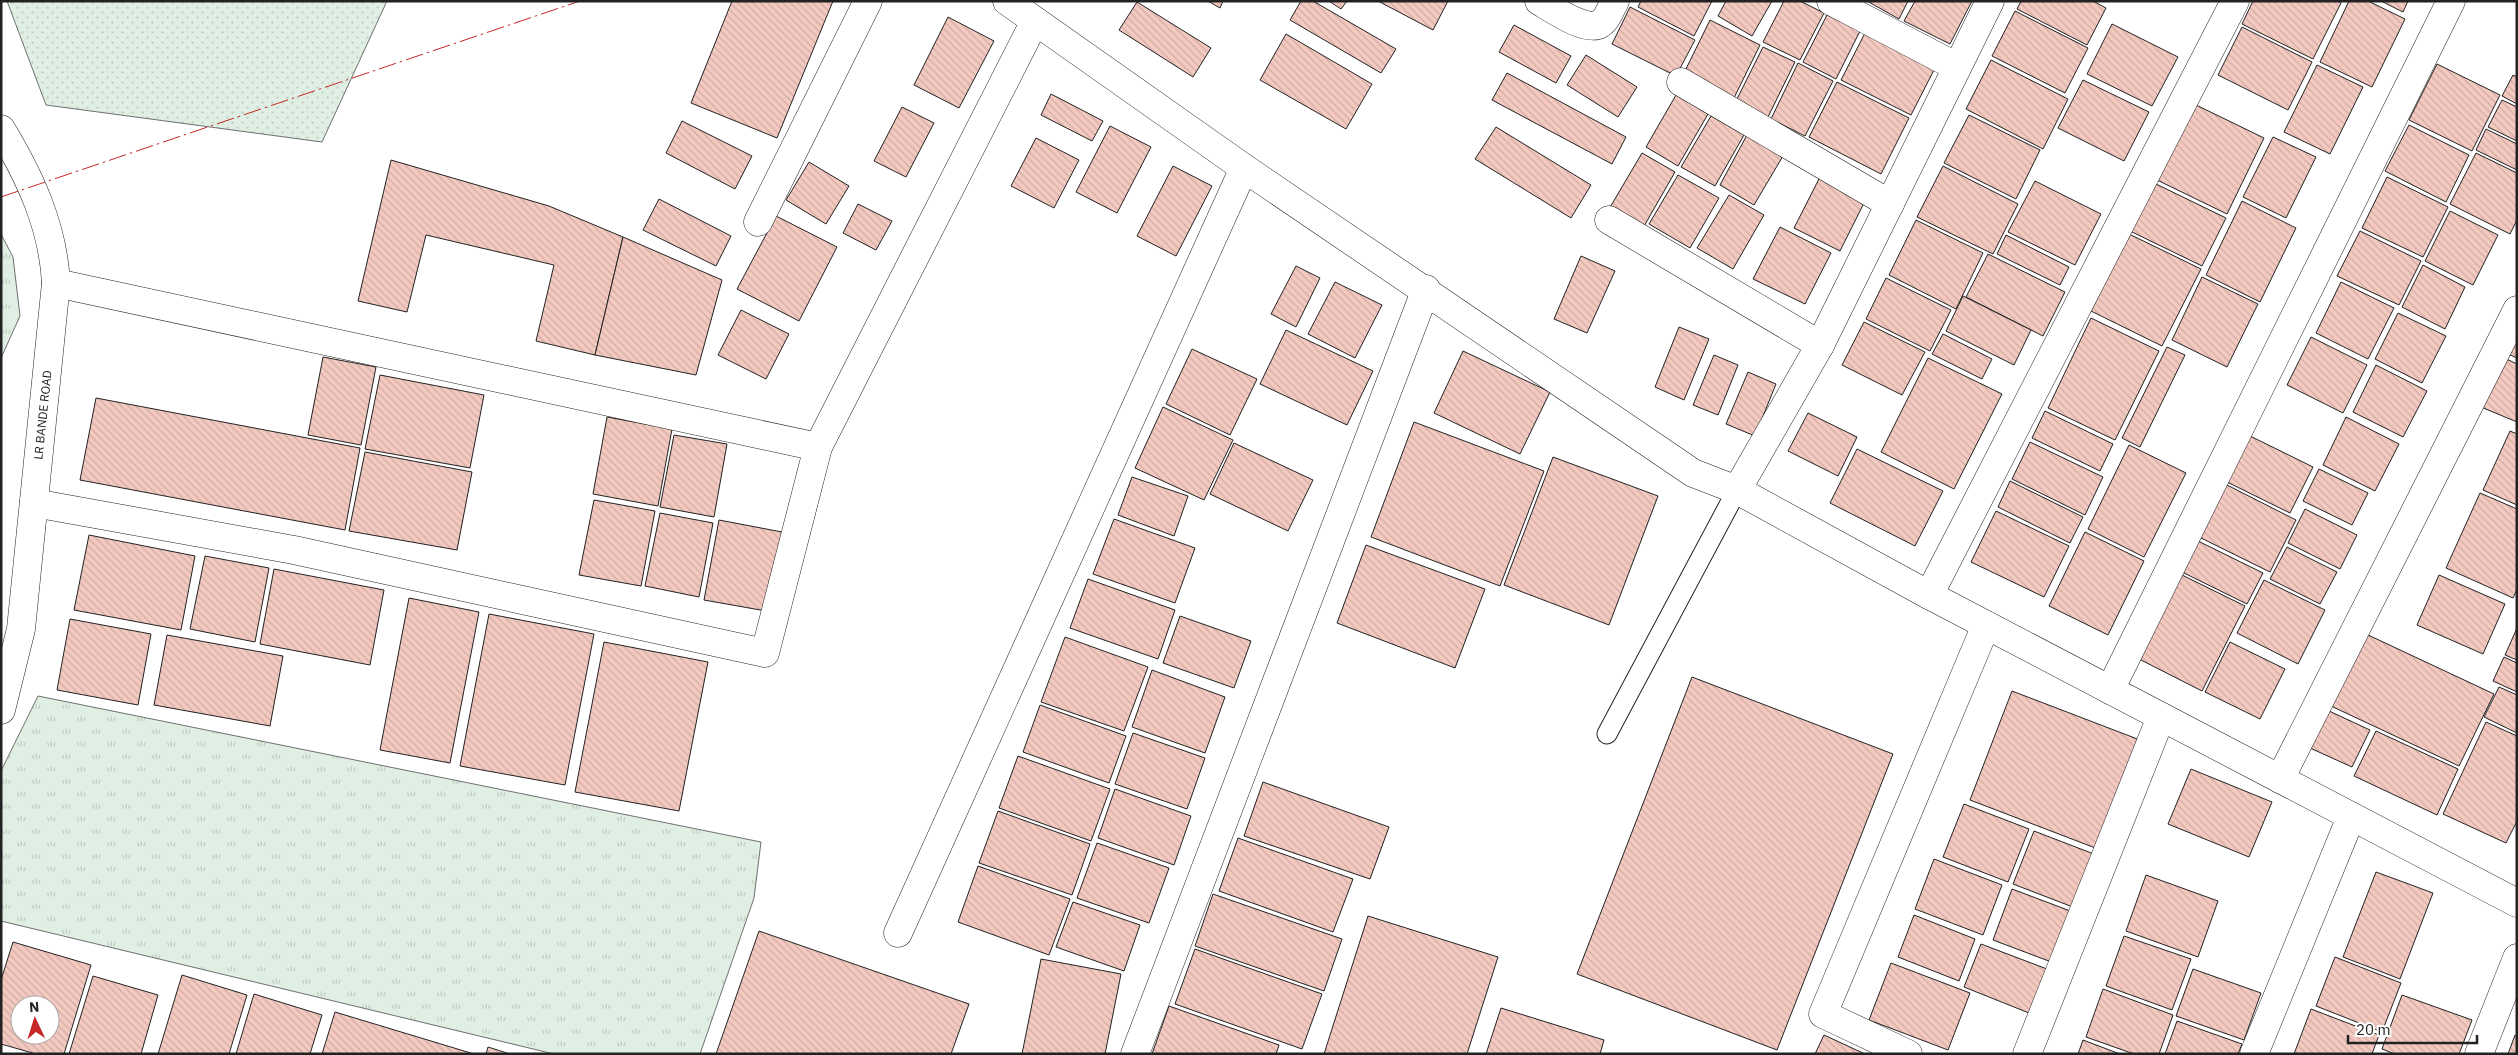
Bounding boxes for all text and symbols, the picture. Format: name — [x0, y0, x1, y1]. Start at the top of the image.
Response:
street label: LR BANDE ROAD — [30, 369, 55, 460]
north arrow — [10, 995, 60, 1045]
text: N — [28, 998, 40, 1016]
scale bar — [2348, 1012, 2477, 1044]
text: 20 m — [2356, 1020, 2391, 1039]

